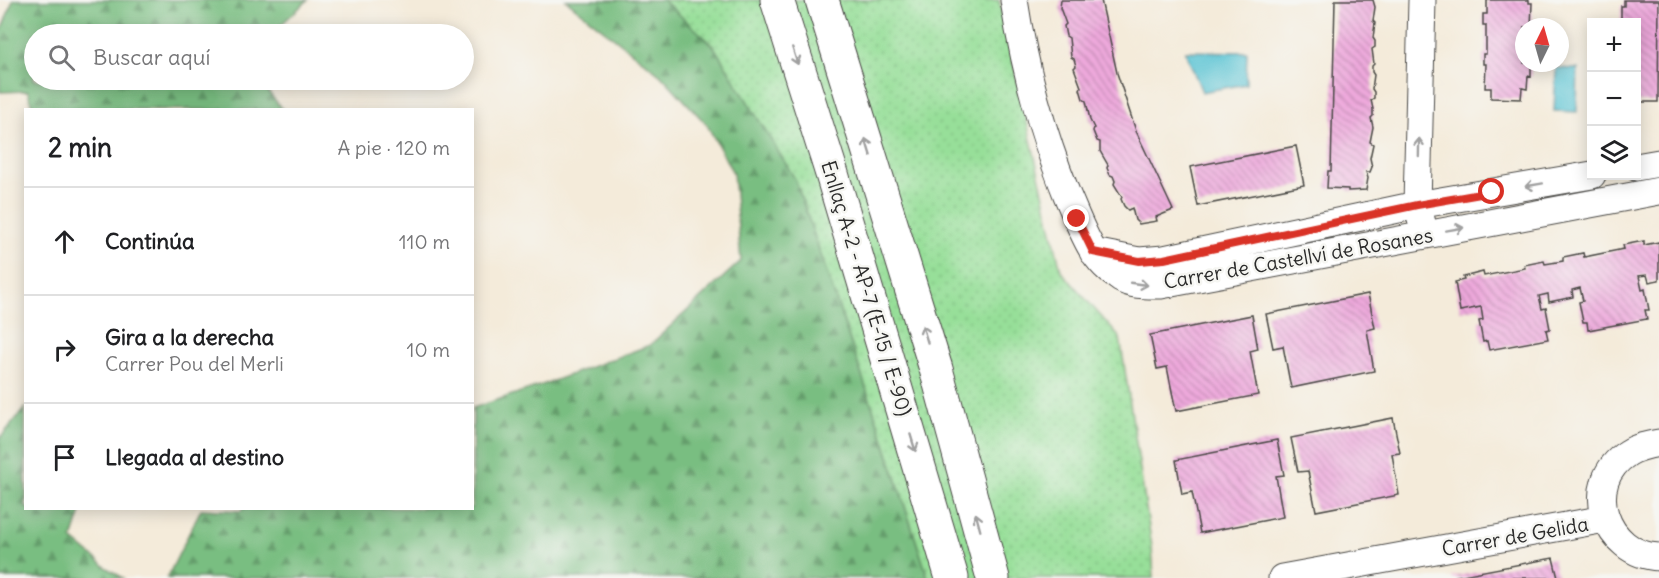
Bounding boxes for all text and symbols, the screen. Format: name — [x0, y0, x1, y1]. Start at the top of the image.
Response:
north arrow — [1515, 18, 1569, 72]
map controls — [1587, 18, 1641, 180]
button: + — [1587, 18, 1641, 72]
search box — [24, 24, 474, 90]
icon: search — [45, 41, 78, 74]
text: Buscar aquí — [93, 43, 210, 71]
one-way arrow — [790, 46, 801, 65]
button: − — [1587, 72, 1641, 126]
button: layers — [1587, 126, 1641, 180]
text: 2 min — [48, 131, 112, 164]
text: A pie · 120 m — [337, 135, 450, 160]
one-way arrow — [1413, 137, 1424, 157]
one-way arrow — [862, 138, 873, 157]
street label: Enllaç A-2 - AP-7 (E-15 / E-90) — [816, 157, 918, 419]
route start — [1478, 178, 1504, 204]
one-way arrow — [1525, 179, 1544, 190]
route end — [1063, 205, 1089, 231]
street label: Carrer de Castellví de Rosanes — [1162, 222, 1434, 294]
one-way arrow — [1444, 223, 1464, 234]
icon: ahead — [48, 225, 81, 258]
text: Continúa — [105, 227, 194, 255]
text: 110 m — [399, 229, 450, 254]
one-way arrow — [1129, 278, 1148, 289]
text: Gira a la derecha — [105, 323, 274, 351]
one-way arrow — [919, 325, 930, 344]
icon: right — [48, 333, 81, 366]
text: 10 m — [407, 337, 450, 362]
text: Carrer Pou del Merli — [105, 351, 284, 376]
one-way arrow — [908, 433, 919, 452]
icon: arrive — [48, 441, 81, 474]
text: Llegada al destino — [105, 443, 284, 471]
street label: Carrer de Gelida — [1440, 511, 1590, 561]
one-way arrow — [972, 512, 983, 531]

